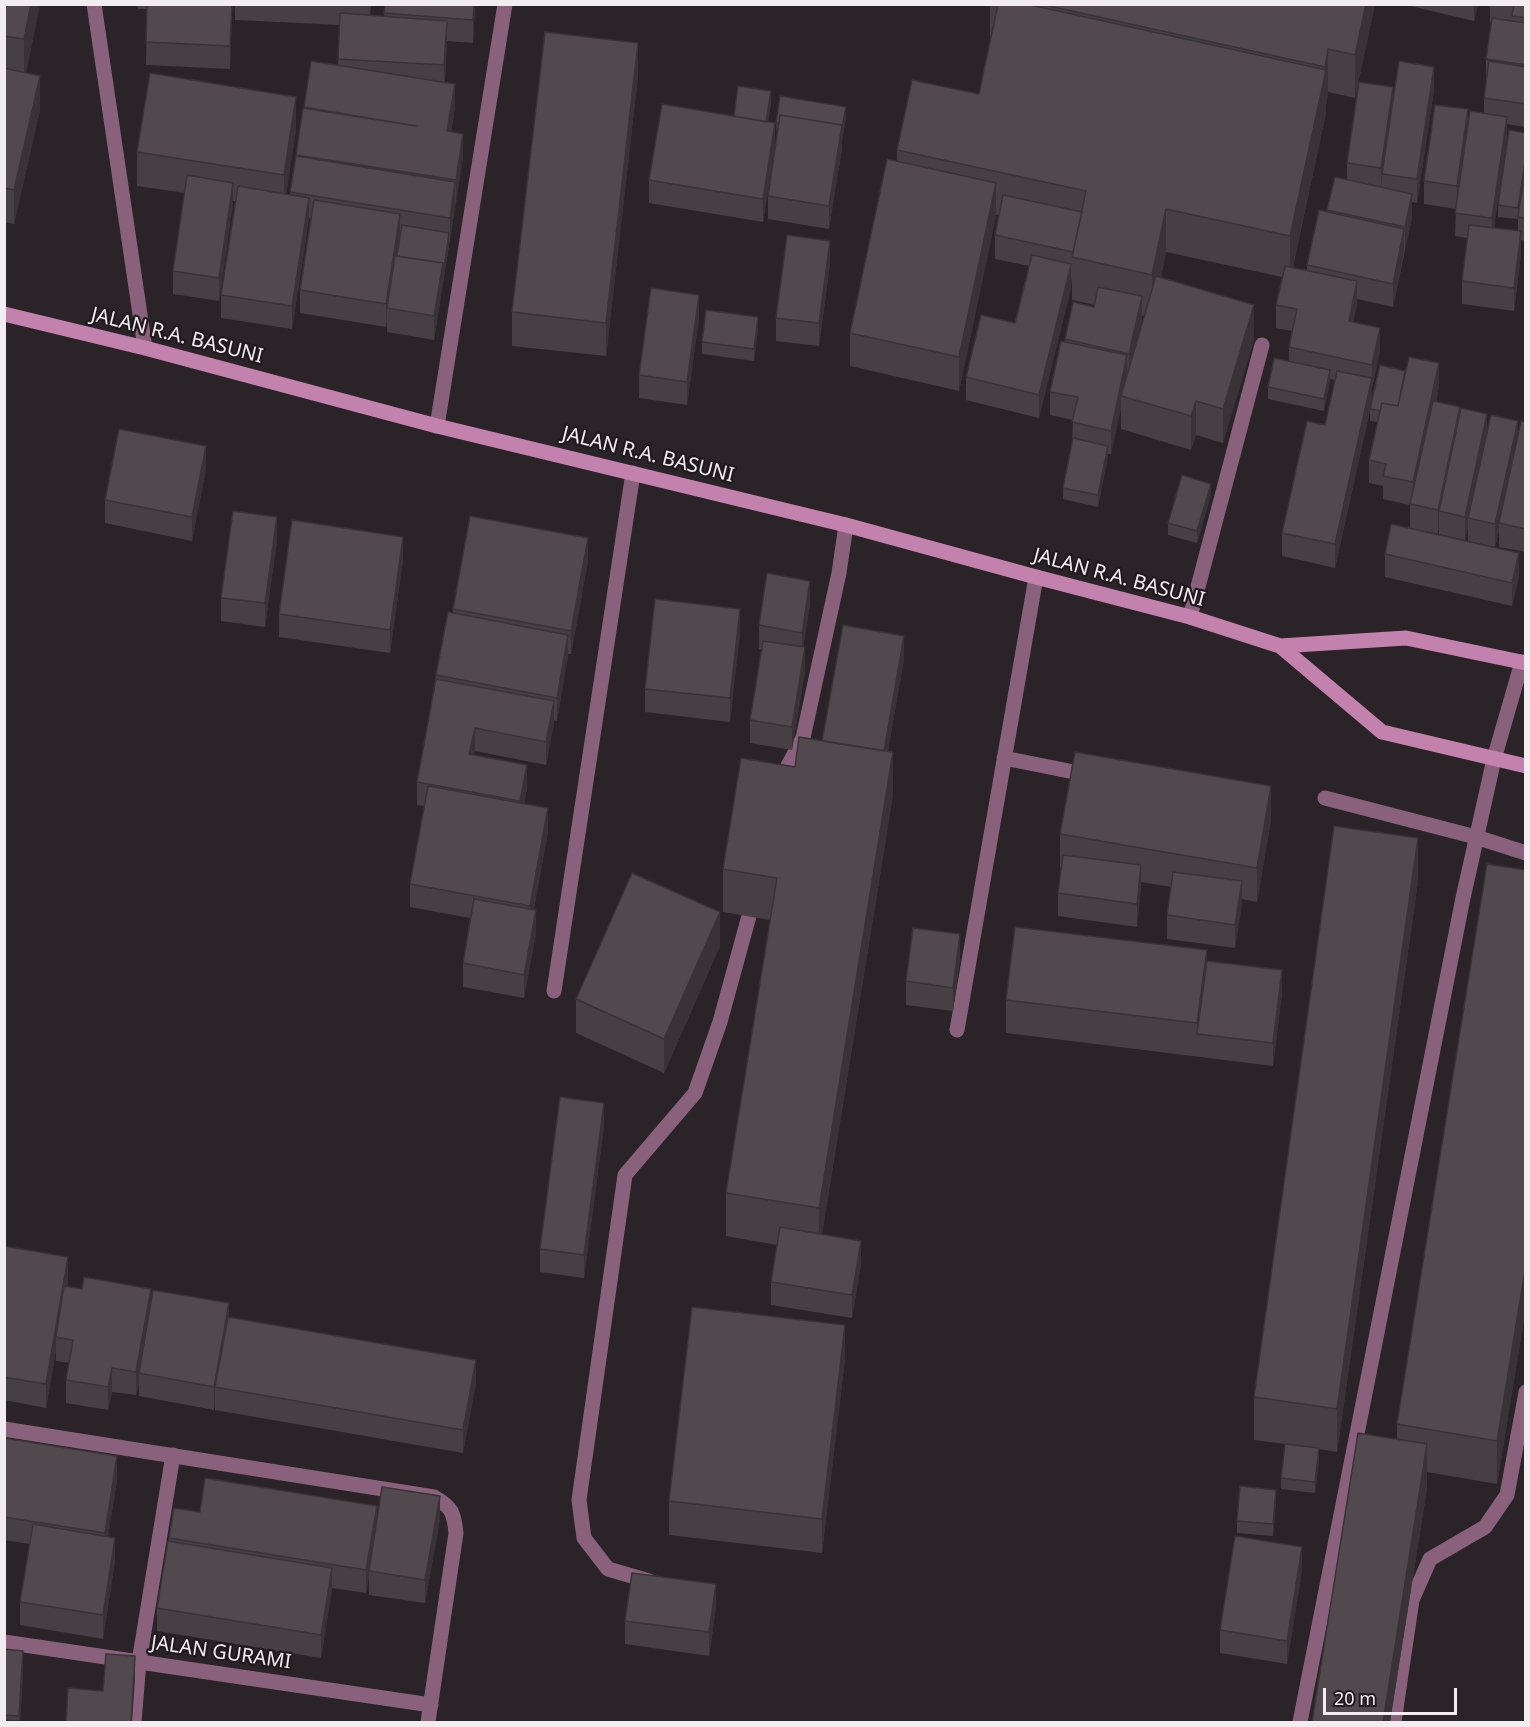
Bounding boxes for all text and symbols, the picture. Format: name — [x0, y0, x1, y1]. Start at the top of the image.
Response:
street label: JALAN R.A. BASUNI — [89, 303, 265, 369]
street label: JALAN R.A. BASUNI — [560, 422, 736, 488]
street label: JALAN R.A. BASUNI — [1031, 544, 1207, 612]
street label: JALAN GURAMI — [149, 1631, 293, 1675]
scale bar — [1326, 1676, 1460, 1714]
text: 20 m — [1334, 1686, 1376, 1710]

